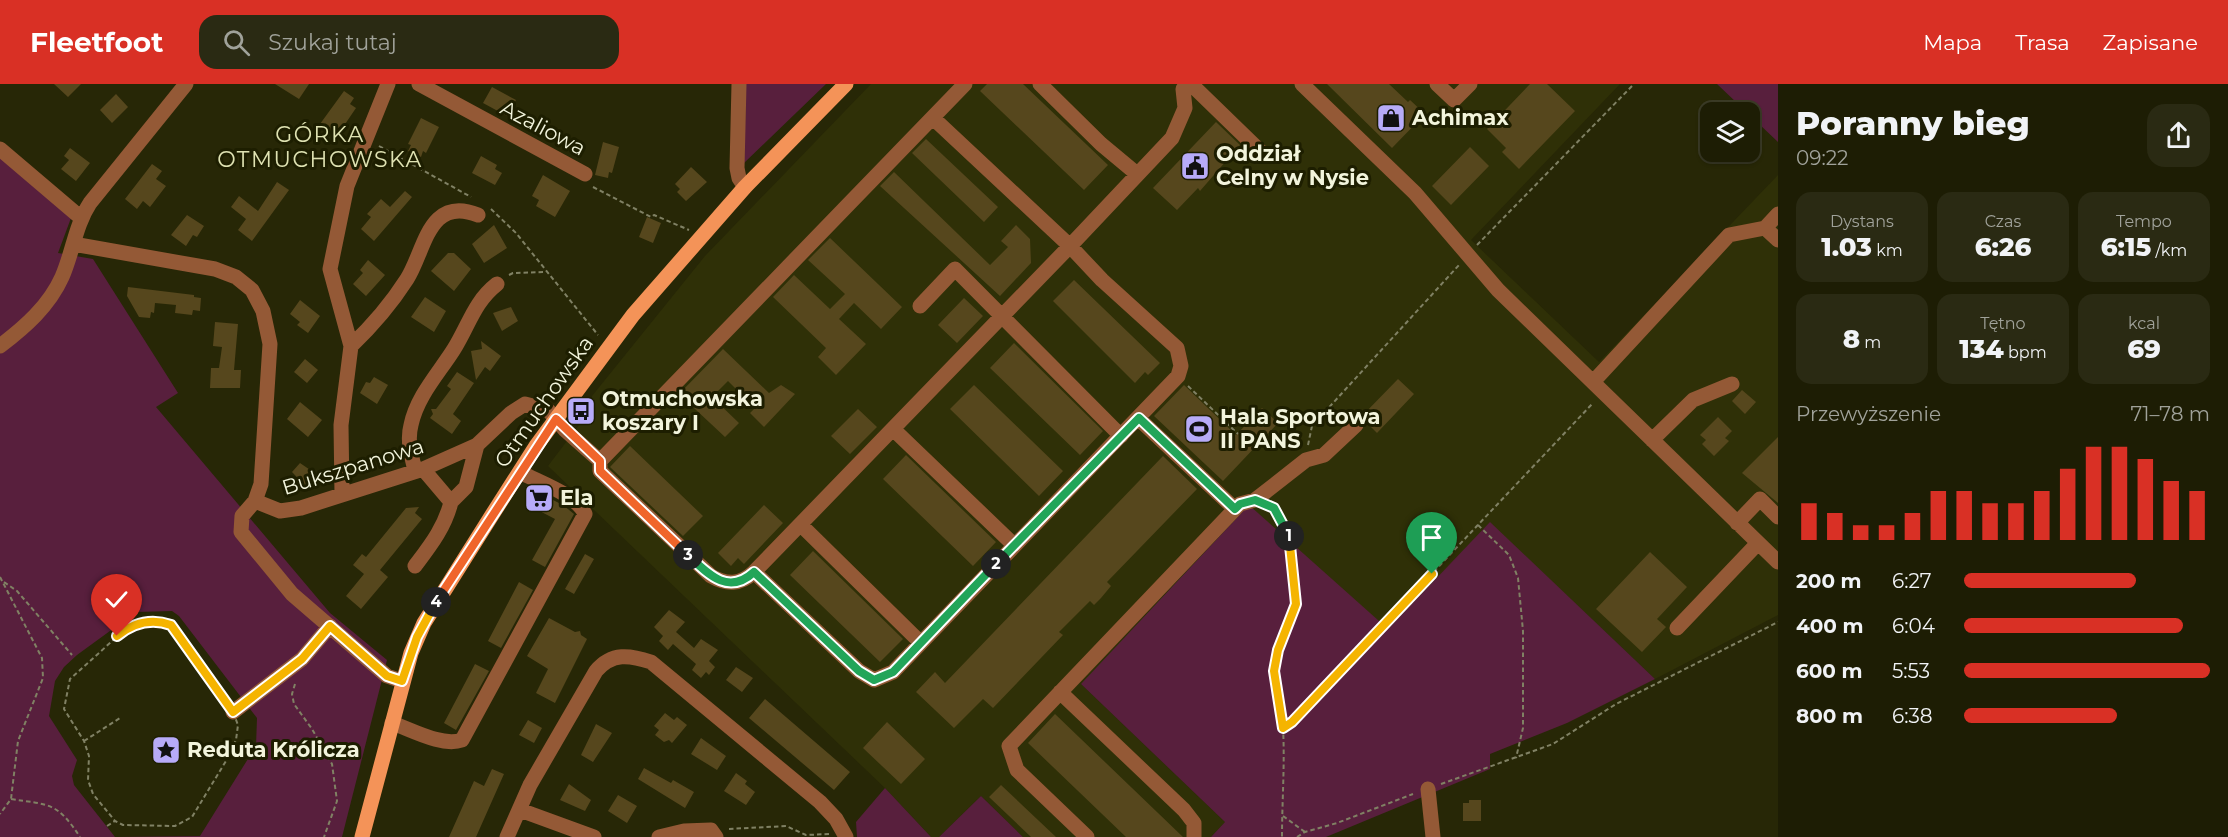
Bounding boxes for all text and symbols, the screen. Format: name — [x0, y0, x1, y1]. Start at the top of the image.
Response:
search box — [199, 15, 619, 69]
text: Fleetfoot — [30, 25, 163, 59]
icon: search — [220, 26, 253, 59]
text: Szukaj tutaj — [268, 29, 397, 56]
text: Mapa — [1923, 30, 1982, 55]
text: Trasa — [2015, 30, 2070, 55]
text: Zapisane — [2103, 30, 2198, 55]
street label: Azaliowa — [496, 95, 590, 160]
shop icon: Achimax — [1375, 102, 1407, 134]
map controls — [1700, 102, 1760, 162]
button: layers — [1700, 102, 1760, 162]
text: Poranny bieg — [1796, 103, 2030, 143]
button: share — [2147, 104, 2210, 167]
place label: Achimax — [1411, 105, 1509, 130]
district label: GÓRKA OTMUCHOWSKA — [217, 121, 423, 173]
place label: Oddział Celny w Nysie — [1216, 141, 1369, 190]
text: 09:22 — [1796, 146, 1848, 170]
public building icon: Oddział Celny w Nysie — [1179, 150, 1211, 182]
text: Dystans — [1830, 212, 1894, 231]
text: Czas — [1985, 212, 2021, 231]
text: Tempo — [2116, 212, 2172, 231]
text: 1.03 — [1821, 231, 1872, 263]
text: 6:26 — [1975, 231, 2031, 263]
text: 6:15 — [2101, 231, 2151, 263]
text: km — [1872, 241, 1903, 260]
text: /km — [2151, 241, 2187, 260]
text: Tętno — [1980, 314, 2026, 333]
text: kcal — [2128, 314, 2160, 333]
text: 8 — [1843, 323, 1860, 355]
street label: Otmuchowska — [489, 331, 598, 472]
text: m — [1860, 333, 1881, 352]
text: 134 — [1959, 333, 2004, 365]
text: 69 — [2127, 333, 2161, 365]
text: bpm — [2004, 343, 2047, 362]
place label: Otmuchowska koszary I — [602, 386, 763, 435]
bus stop icon: Otmuchowska koszary I — [565, 395, 597, 427]
text: Przewyższenie — [1796, 402, 1941, 426]
text: 71–78 m — [2130, 402, 2210, 426]
place label: Hala Sportowa II PANS — [1220, 404, 1381, 453]
sports icon: Hala Sportowa II PANS — [1183, 413, 1215, 445]
street label: Bukszpanowa — [279, 433, 427, 500]
supermarket icon: Ela — [523, 482, 555, 514]
place label: Ela — [560, 485, 593, 510]
pin — [1406, 512, 1457, 574]
pin: 1 — [1274, 521, 1304, 551]
icon: arrive — [1415, 521, 1448, 554]
text: 1 — [1286, 526, 1292, 545]
pin: 3 — [673, 540, 703, 570]
text: 3 — [683, 545, 693, 564]
pin: 2 — [981, 549, 1011, 579]
text: 2 — [991, 554, 1001, 573]
text: 200 m — [1796, 569, 1862, 593]
text: 6:27 — [1892, 569, 1932, 593]
pin — [91, 574, 142, 636]
icon: check — [100, 583, 133, 616]
pin: 4 — [421, 587, 451, 617]
text: 4 — [430, 592, 442, 611]
text: 400 m — [1796, 614, 1864, 638]
text: 6:04 — [1892, 614, 1935, 638]
text: 600 m — [1796, 659, 1863, 683]
text: 5:53 — [1892, 659, 1930, 683]
text: 800 m — [1796, 704, 1863, 728]
text: 6:38 — [1892, 704, 1932, 728]
place icon: Reduta Królicza — [150, 734, 182, 766]
place label: Reduta Królicza — [187, 737, 360, 762]

